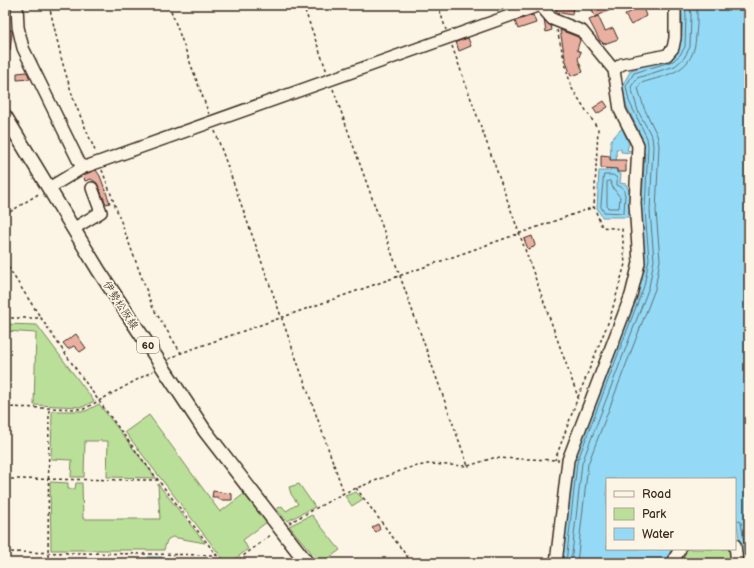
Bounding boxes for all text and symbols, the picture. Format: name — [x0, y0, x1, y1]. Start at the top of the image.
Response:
street label: 伊勢松阪線 — [100, 279, 141, 332]
road number: 60 — [137, 337, 159, 353]
legend — [606, 478, 736, 550]
text: Road — [642, 487, 671, 502]
text: Park — [642, 507, 666, 522]
text: Water — [642, 527, 674, 542]

